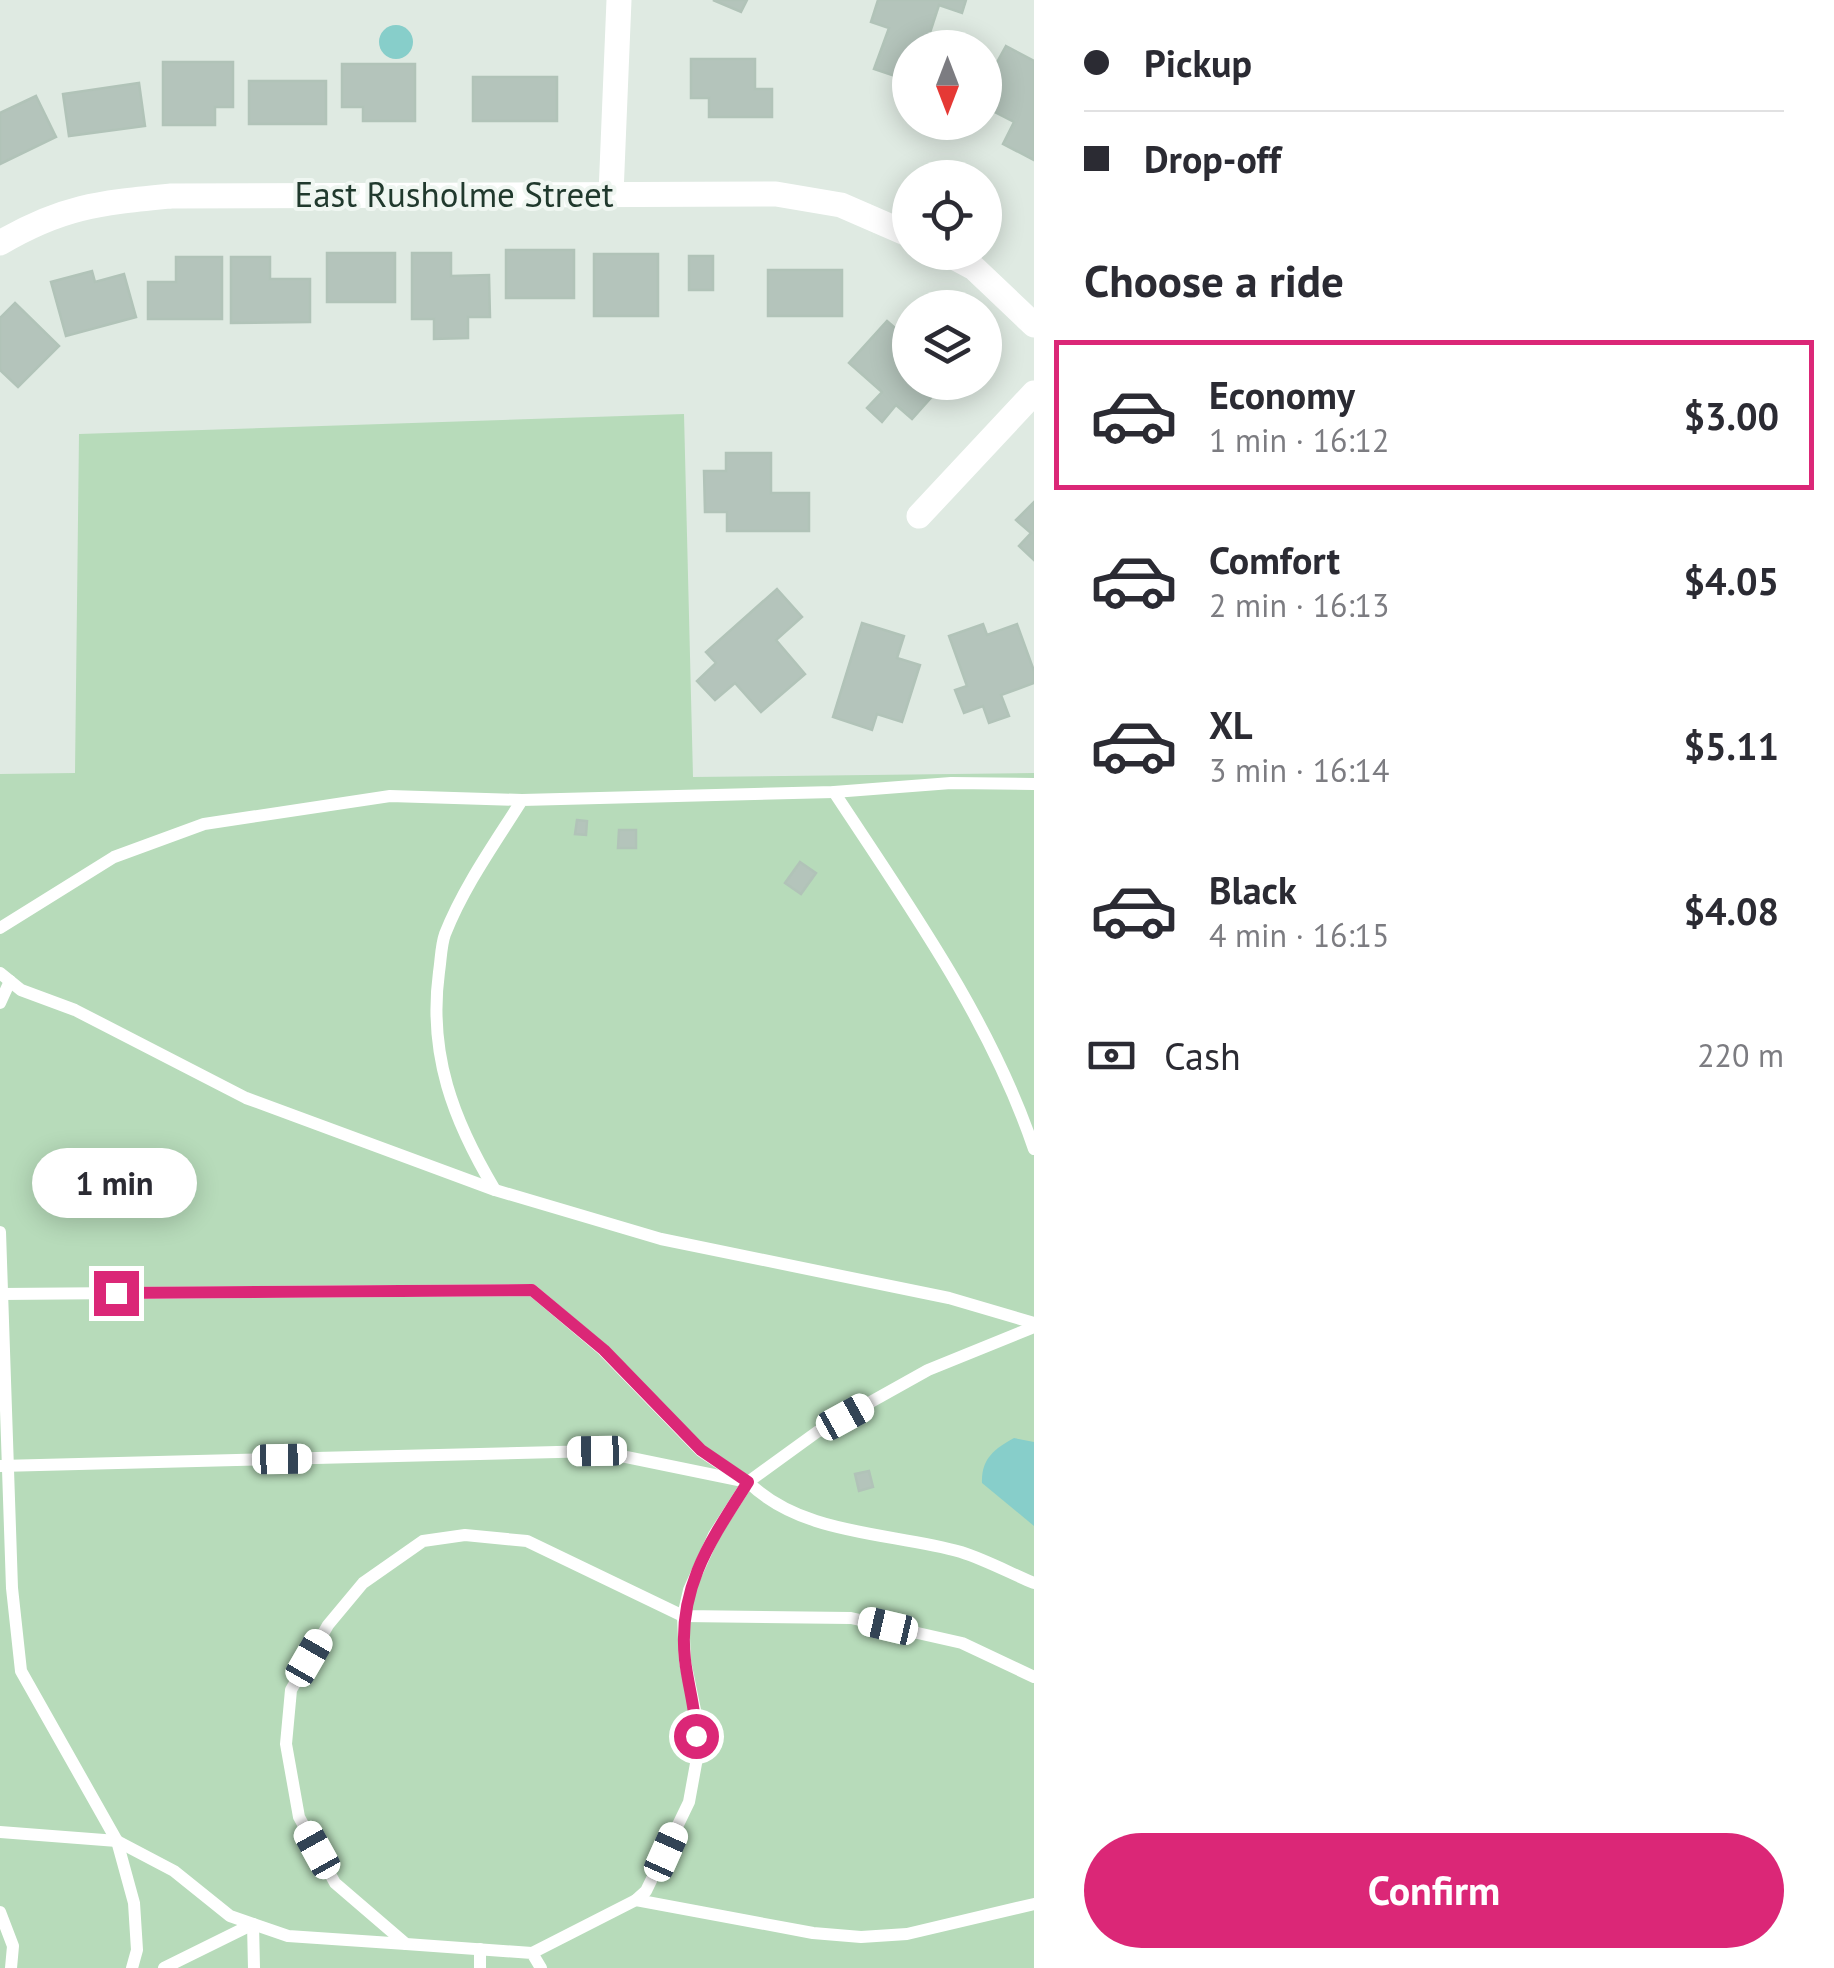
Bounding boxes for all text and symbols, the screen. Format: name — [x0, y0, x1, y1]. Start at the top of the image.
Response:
north arrow — [892, 30, 1002, 140]
map controls — [892, 30, 1002, 400]
text: Pickup — [1144, 38, 1252, 87]
text: Drop-off — [1144, 134, 1281, 183]
button: locate — [892, 160, 1002, 270]
street label: East Rusholme Street — [294, 171, 614, 217]
text: Choose a ride — [1084, 251, 1344, 309]
button: layers — [892, 290, 1002, 400]
icon: car — [1089, 370, 1179, 460]
text: Economy — [1209, 370, 1355, 419]
text: $3.00 — [1683, 391, 1779, 440]
text: 1 min · 16:12 — [1209, 419, 1389, 461]
icon: car — [1089, 535, 1179, 625]
text: Comfort — [1209, 535, 1340, 584]
text: $4.05 — [1683, 556, 1779, 605]
text: 2 min · 16:13 — [1209, 584, 1389, 626]
icon: car — [1089, 700, 1179, 790]
text: XL — [1209, 700, 1253, 749]
text: $5.11 — [1683, 721, 1779, 770]
text: 3 min · 16:14 — [1209, 749, 1389, 791]
icon: car — [1089, 865, 1179, 955]
text: Black — [1209, 865, 1297, 914]
text: $4.08 — [1683, 886, 1779, 935]
text: 4 min · 16:15 — [1209, 914, 1389, 956]
icon: cash — [1084, 1028, 1139, 1083]
text: Cash — [1164, 1031, 1241, 1080]
text: 220 m — [1697, 1034, 1784, 1076]
callout: 1 min — [34, 1148, 198, 1218]
text: 1 min — [75, 1162, 154, 1204]
route end — [94, 1271, 139, 1316]
car — [811, 1389, 879, 1445]
car — [567, 1435, 627, 1467]
car — [252, 1443, 312, 1475]
car — [855, 1605, 921, 1647]
car — [281, 1625, 337, 1691]
route start — [674, 1714, 719, 1759]
car — [289, 1816, 345, 1884]
car — [640, 1818, 692, 1886]
button: Confirm — [1084, 1833, 1784, 1948]

